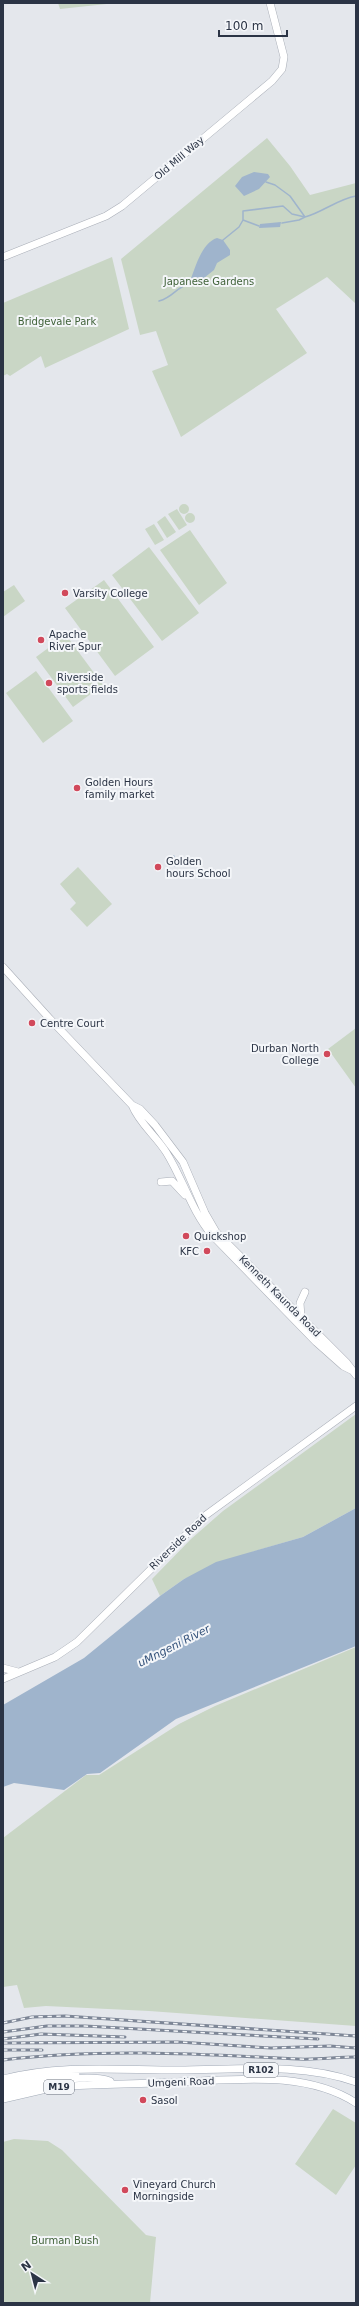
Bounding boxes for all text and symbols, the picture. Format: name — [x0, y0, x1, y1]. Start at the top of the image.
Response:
scale bar — [219, 12, 287, 38]
text: 100 m — [225, 19, 263, 33]
street label: Old Mill Way — [152, 134, 206, 182]
park label: Japanese Gardens — [163, 276, 254, 287]
park label: Bridgevale Park — [18, 316, 96, 327]
marker: Varsity College — [60, 588, 70, 598]
place label: Varsity College — [73, 588, 148, 599]
place label: Apache River Spur — [49, 629, 102, 652]
marker: Apache River Spur — [36, 635, 46, 645]
place label: Riverside sports fields — [57, 672, 118, 695]
marker: Riverside sports fields — [44, 678, 54, 688]
place label: Golden Hours family market — [85, 777, 155, 800]
marker: Golden Hours family market — [72, 783, 82, 793]
place label: Golden hours School — [166, 856, 231, 879]
marker: Golden hours School — [153, 862, 163, 872]
marker: Centre Court — [27, 1018, 37, 1028]
place label: Centre Court — [40, 1018, 104, 1029]
place label: Durban North College — [251, 1043, 319, 1066]
marker: Durban North College — [322, 1049, 332, 1059]
marker: Quickshop — [181, 1231, 191, 1241]
place label: Quickshop — [194, 1231, 246, 1242]
place label: KFC — [180, 1246, 199, 1257]
marker: KFC — [202, 1246, 212, 1256]
street label: Kenneth Kaunda Road — [237, 1253, 323, 1339]
street label: Riverside Road — [147, 1512, 209, 1572]
water label: uMngeni River — [136, 1622, 214, 1670]
road number: R102 — [244, 2063, 278, 2077]
street label: Umgeni Road — [147, 2075, 215, 2089]
road number: M19 — [44, 2080, 74, 2094]
marker: Sasol — [138, 2095, 148, 2105]
place label: Sasol — [151, 2095, 178, 2106]
place label: Vineyard Church Morningside — [133, 2179, 216, 2202]
marker: Vineyard Church Morningside — [120, 2185, 130, 2195]
park label: Burman Bush — [31, 2235, 99, 2246]
north arrow — [12, 2254, 52, 2294]
text: N — [19, 2258, 34, 2274]

